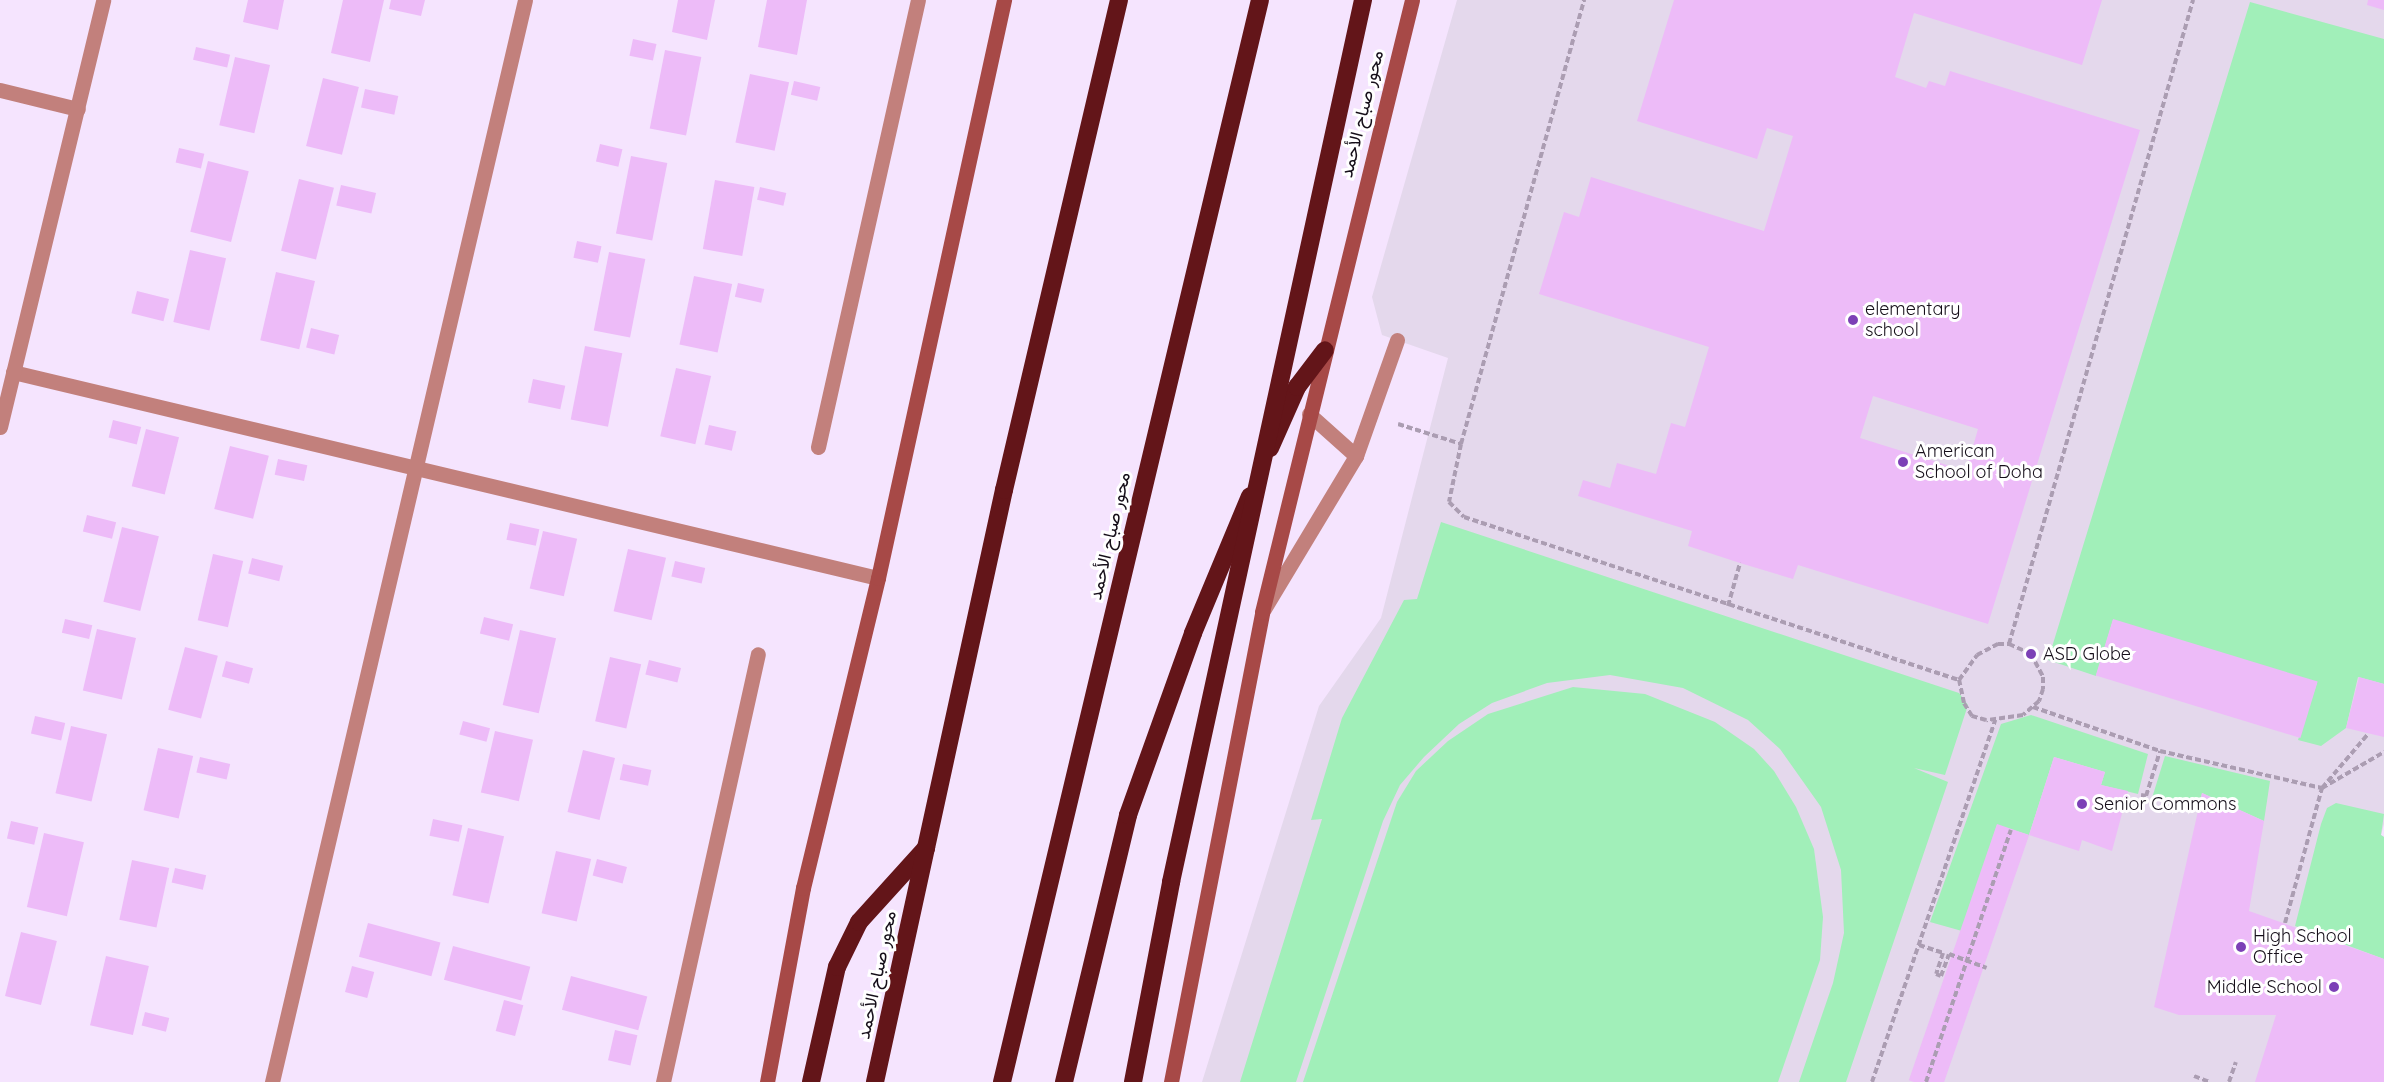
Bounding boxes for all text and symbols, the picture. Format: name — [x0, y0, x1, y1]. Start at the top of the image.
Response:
street label: محور صباح الأحمد — [1336, 48, 1388, 180]
place label: elementary school — [1865, 299, 1960, 342]
marker: elementary school — [1846, 313, 1860, 327]
place label: American School of Doha — [1915, 441, 2043, 484]
marker: American School of Doha — [1896, 455, 1910, 469]
street label: محور صباح الأحمد — [1085, 470, 1135, 602]
place label: ASD Globe — [2043, 643, 2131, 665]
marker: ASD Globe — [2024, 647, 2038, 661]
place label: Senior Commons — [2094, 793, 2236, 815]
marker: Senior Commons — [2075, 797, 2089, 811]
street label: محور صباح الأحمد — [853, 909, 901, 1041]
place label: High School Office — [2253, 926, 2352, 968]
marker: High School Office — [2234, 940, 2248, 954]
place label: Middle School — [2207, 976, 2322, 998]
marker: Middle School — [2327, 980, 2341, 994]

